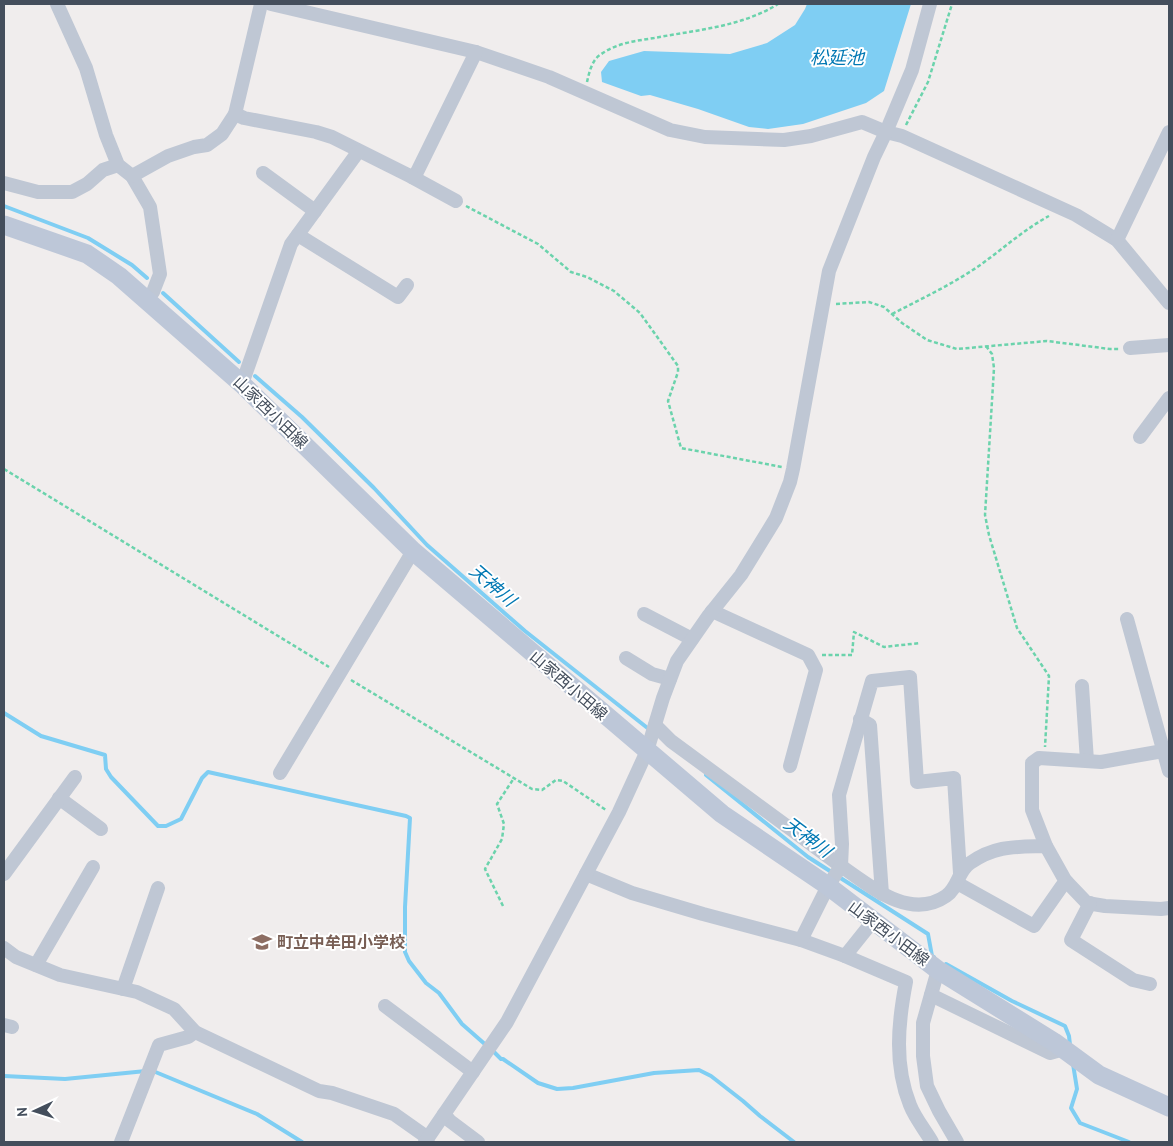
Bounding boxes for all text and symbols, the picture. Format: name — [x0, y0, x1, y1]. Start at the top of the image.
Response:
water label: 松延池 — [810, 46, 866, 69]
street label: 山家西小田線 — [230, 371, 312, 453]
water label: 天神川 — [465, 559, 522, 613]
street label: 山家西小田線 — [526, 646, 612, 724]
water label: 天神川 — [780, 812, 838, 864]
street label: 山家西小田線 — [845, 896, 933, 970]
school or university icon: 町立中牟田小学校 — [251, 931, 273, 953]
place label: 町立中牟田小学校 — [277, 932, 405, 952]
north arrow — [10, 1086, 60, 1136]
text: N — [13, 1107, 31, 1117]

